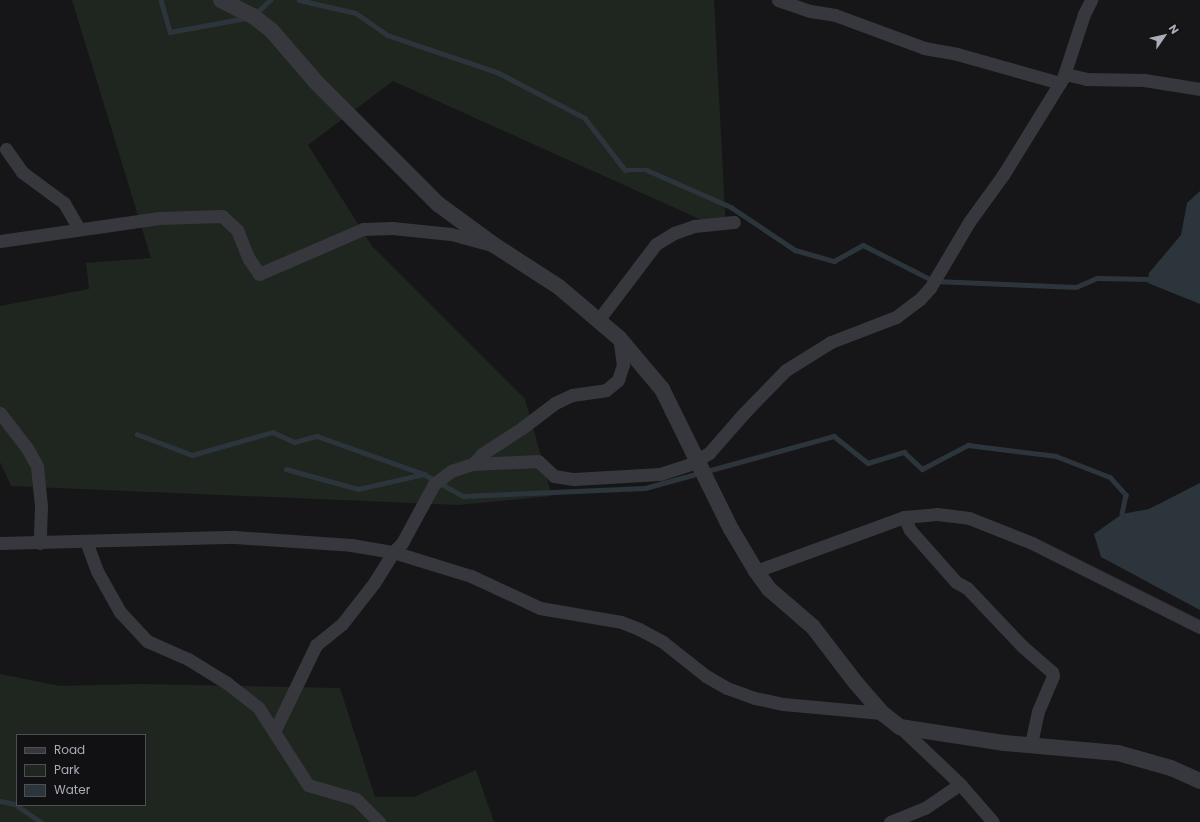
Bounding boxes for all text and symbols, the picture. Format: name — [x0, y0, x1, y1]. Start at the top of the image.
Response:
north arrow — [1144, 16, 1184, 56]
text: N — [1165, 21, 1183, 37]
legend — [16, 734, 146, 806]
text: Road — [54, 741, 85, 758]
text: Park — [54, 761, 80, 778]
text: Water — [54, 781, 90, 798]

